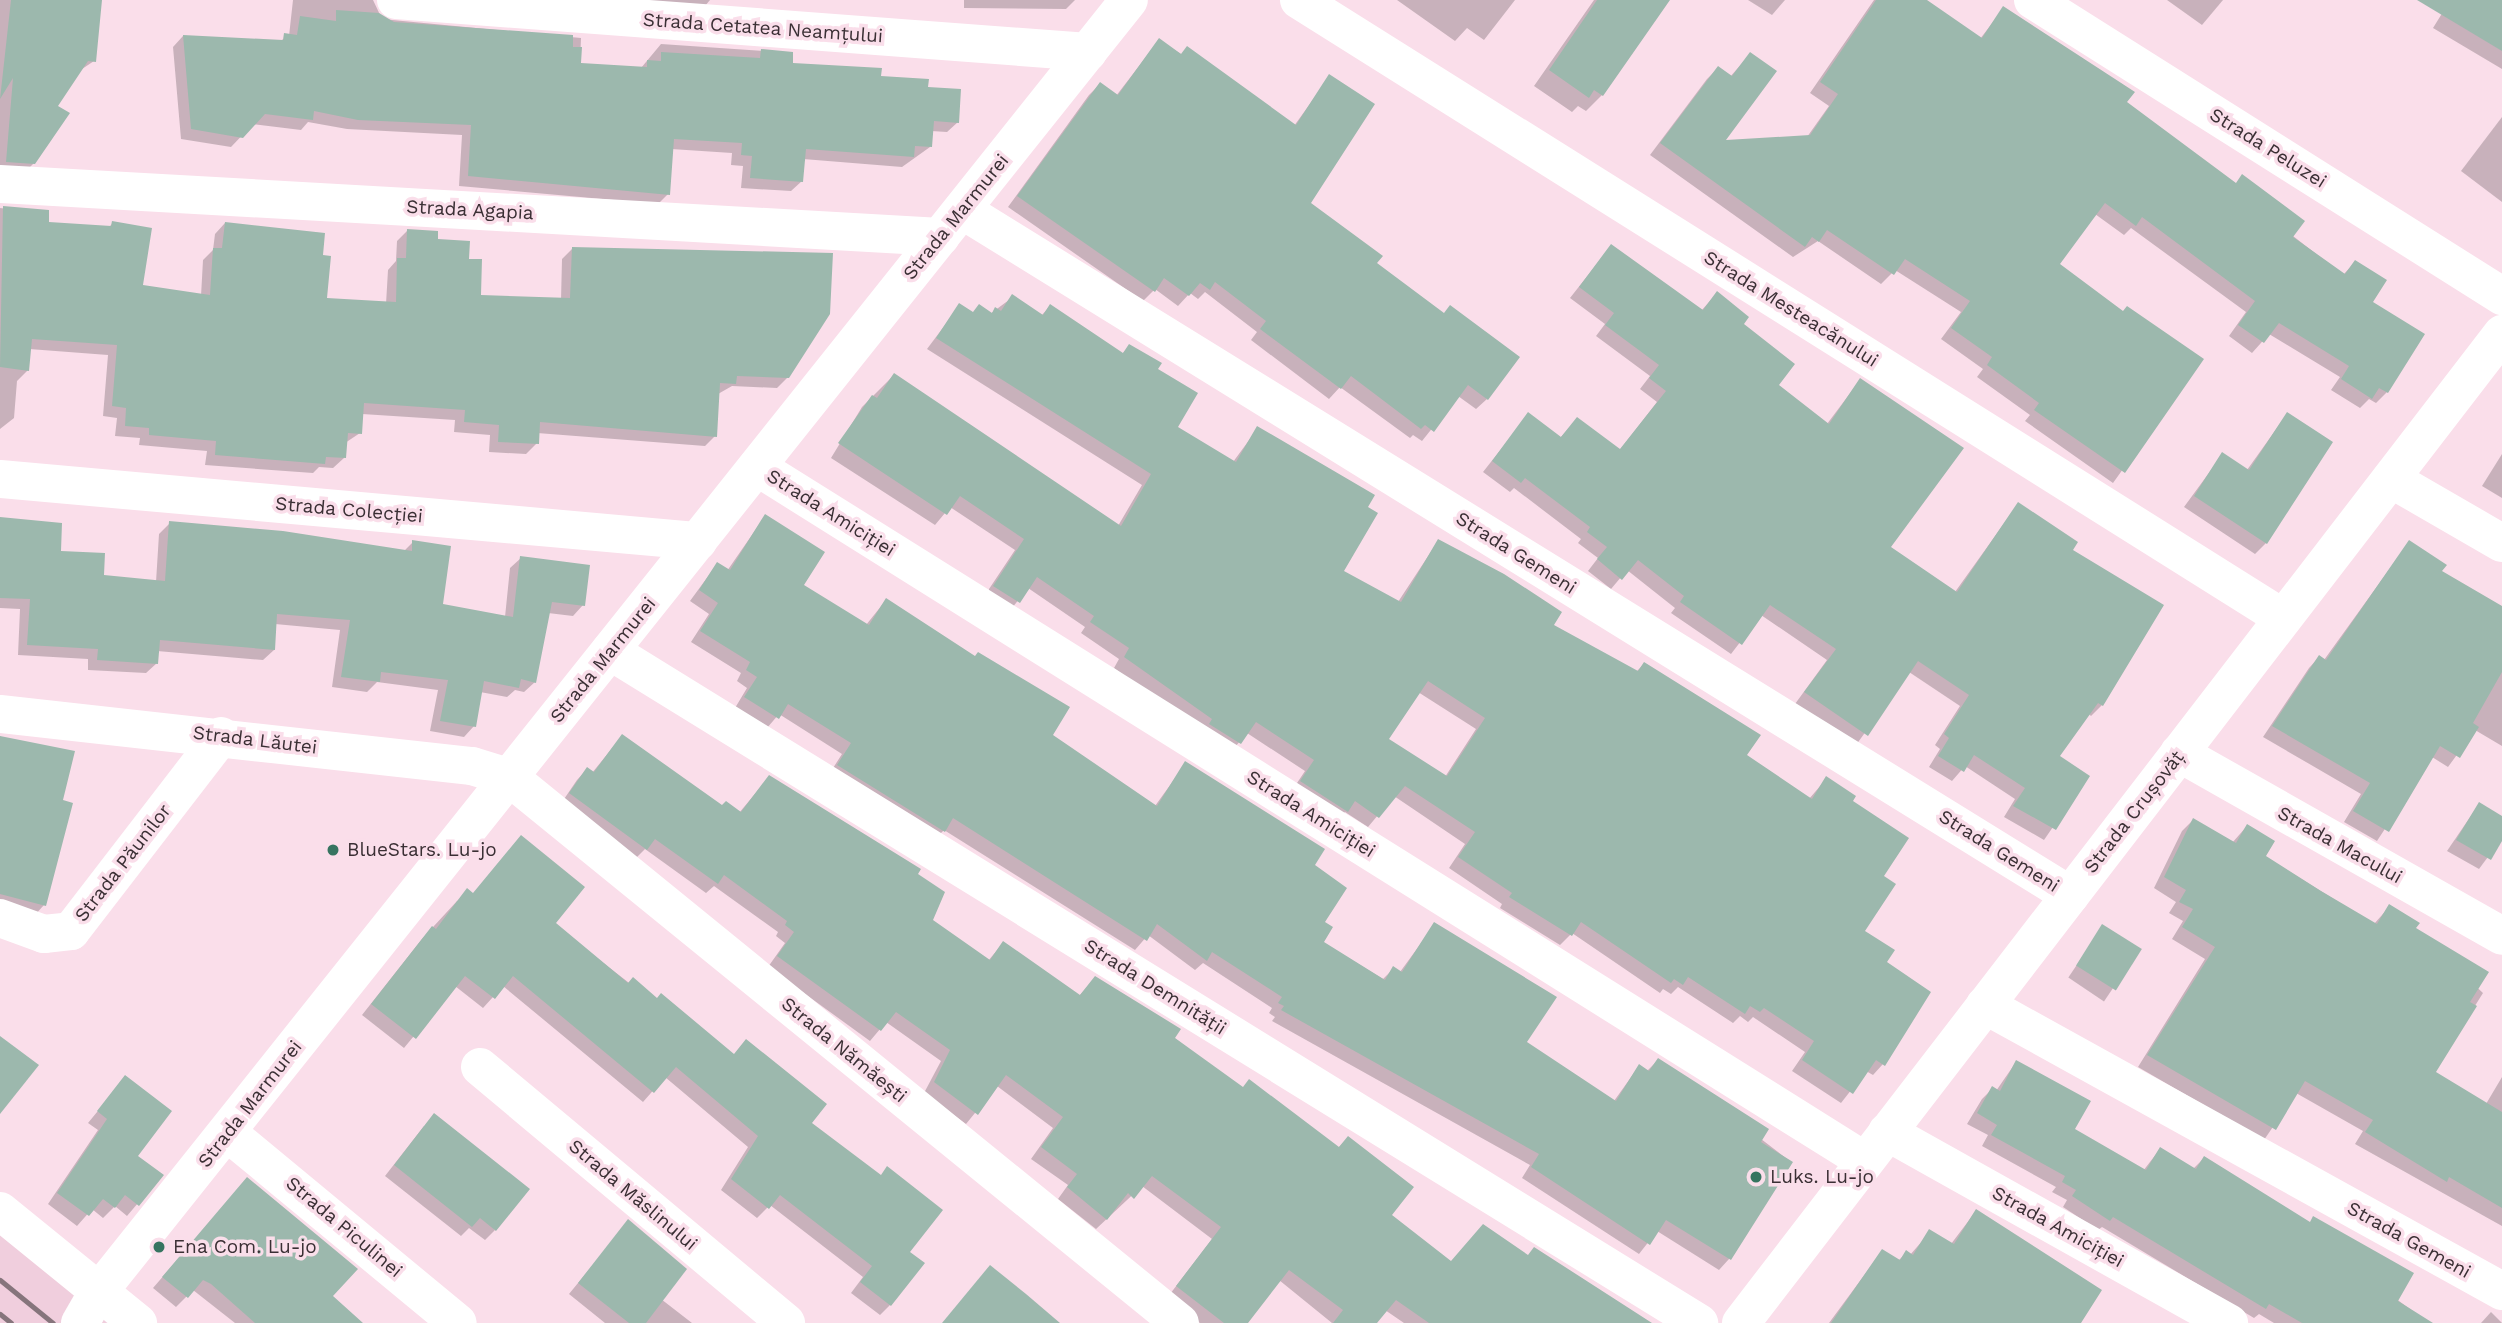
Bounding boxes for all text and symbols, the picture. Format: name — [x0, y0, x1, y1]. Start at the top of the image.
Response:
street label: Strada Cetatea Neamțului — [642, 8, 884, 48]
street label: Strada Peluzei — [2205, 103, 2331, 193]
street label: Strada Marmurei — [898, 149, 1014, 285]
street label: Strada Agapia — [405, 195, 535, 225]
street label: Strada Mesteacănului — [1699, 246, 1883, 372]
street label: Strada Amiciției — [762, 464, 900, 562]
street label: Strada Colecției — [274, 492, 424, 528]
street label: Strada Gemeni — [1451, 507, 1581, 599]
street label: Strada Marmurei — [545, 592, 661, 728]
street label: Strada Lăutei — [191, 721, 319, 759]
street label: Strada Crușovăț — [2079, 746, 2189, 878]
street label: Strada Amiciției — [1242, 765, 1380, 863]
street label: Strada Păunilor — [70, 799, 176, 927]
street label: Strada Macului — [2274, 801, 2406, 889]
street label: Strada Gemeni — [1934, 805, 2064, 897]
place label: BlueStars. Lu-jo — [347, 839, 497, 861]
marker: BlueStars. Lu-jo — [325, 842, 341, 858]
street label: Strada Demnității — [1080, 934, 1230, 1040]
street label: Strada Nămăești — [777, 992, 911, 1108]
street label: Strada Marmurei — [193, 1036, 307, 1172]
street label: Strada Măslinului — [564, 1134, 702, 1256]
place label: Luks. Lu-jo — [1770, 1166, 1874, 1188]
marker: Luks. Lu-jo — [1748, 1169, 1764, 1185]
street label: Strada Piculinei — [281, 1172, 407, 1282]
street label: Strada Amiciției — [1988, 1181, 2128, 1273]
street label: Strada Gemeni — [2343, 1197, 2475, 1283]
place label: Ena Com. Lu-jo — [173, 1236, 317, 1258]
marker: Ena Com. Lu-jo — [151, 1239, 167, 1255]

